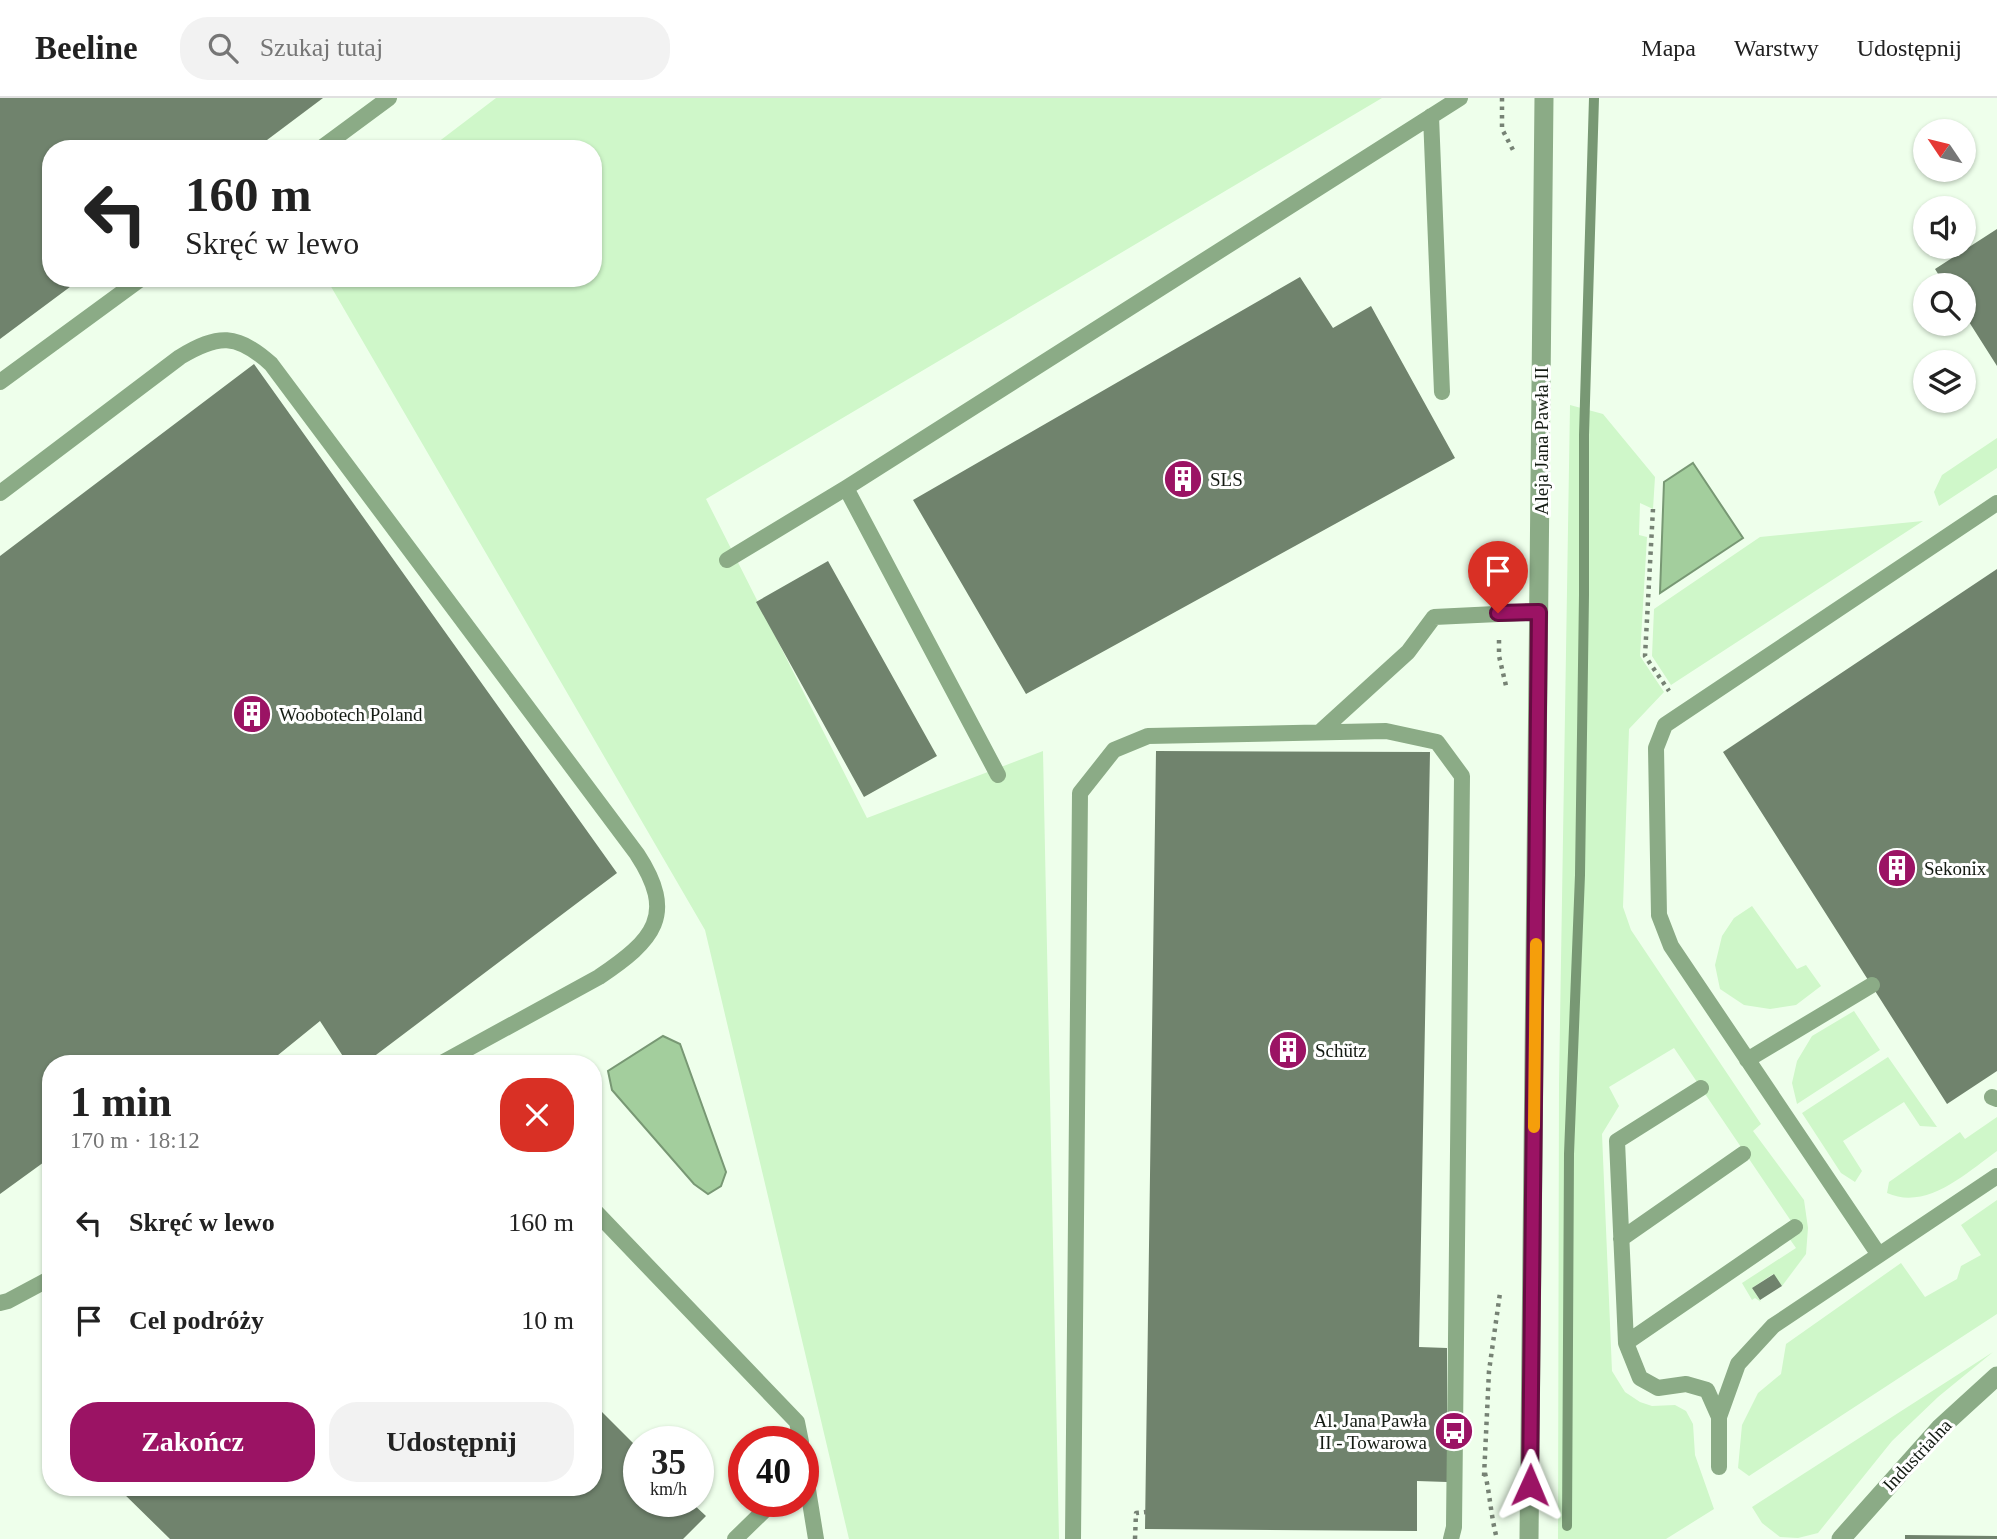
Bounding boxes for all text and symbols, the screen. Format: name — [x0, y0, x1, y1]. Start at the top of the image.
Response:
search box — [180, 17, 670, 80]
icon: search — [204, 29, 242, 67]
text: Beeline — [35, 30, 138, 66]
text: Szukaj tutaj — [260, 33, 383, 62]
text: Mapa — [1641, 35, 1696, 61]
text: Warstwy — [1734, 35, 1819, 61]
text: Udostępnij — [1857, 35, 1962, 61]
north arrow — [1913, 119, 1976, 182]
map controls — [1913, 119, 1976, 413]
text: 160 m — [185, 167, 312, 222]
icon: left — [70, 168, 161, 259]
button: sound — [1913, 196, 1976, 259]
text: Skręć w lewo — [185, 225, 359, 261]
button: search — [1913, 273, 1976, 336]
button: layers — [1913, 350, 1976, 413]
street label: Aleja Jana Pawła II — [1531, 367, 1552, 515]
building icon: SLS — [1162, 458, 1204, 500]
place label: SLS — [1210, 469, 1243, 490]
pin — [1468, 541, 1528, 613]
icon: arrive — [1479, 552, 1517, 590]
building icon: Woobotech Poland — [231, 693, 273, 735]
place label: Woobotech Poland — [279, 704, 423, 725]
building icon: Sekonix — [1876, 847, 1918, 889]
place label: Sekonix — [1924, 858, 1987, 879]
building icon: Schütz — [1267, 1029, 1309, 1071]
place label: Schütz — [1315, 1040, 1367, 1061]
button: close — [500, 1078, 574, 1152]
text: 1 min — [70, 1079, 172, 1125]
text: 170 m · 18:12 — [70, 1128, 200, 1153]
icon: left — [70, 1204, 108, 1242]
text: Skręć w lewo — [129, 1208, 275, 1237]
text: 160 m — [508, 1208, 574, 1237]
icon: arrive — [70, 1302, 108, 1340]
text: Cel podróży — [129, 1306, 264, 1335]
text: 10 m — [521, 1306, 574, 1335]
button: Zakończ — [70, 1402, 315, 1482]
button: Udostępnij — [329, 1402, 574, 1482]
place label: Al. Jana Pawła II - Towarowa — [1314, 1410, 1428, 1453]
bus stop icon: Al. Jana Pawła II - Towarowa — [1433, 1410, 1475, 1452]
street label: Industrialna — [1878, 1414, 1956, 1495]
speed limit sign: 40 — [728, 1426, 819, 1517]
text: 35 — [651, 1443, 686, 1482]
position arrow — [1493, 1448, 1567, 1522]
text: km/h — [650, 1479, 687, 1499]

